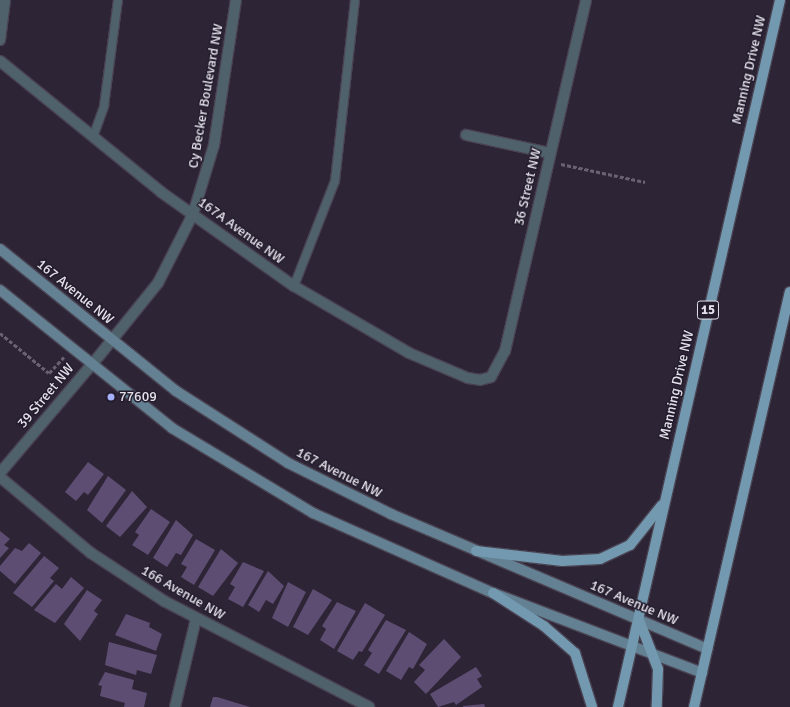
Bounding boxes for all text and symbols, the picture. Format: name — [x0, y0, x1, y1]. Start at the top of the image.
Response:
street label: Manning Drive NW — [728, 14, 770, 126]
street label: Cy Becker Boulevard NW — [185, 22, 227, 170]
street label: 36 Street NW — [511, 147, 545, 227]
street label: 167A Avenue NW — [195, 194, 287, 268]
street label: 167 Avenue NW — [33, 256, 117, 328]
road number: 15 — [696, 299, 720, 321]
street label: Manning Drive NW — [656, 329, 698, 441]
street label: 39 Street NW — [14, 360, 78, 432]
place label: 77609 — [119, 389, 157, 405]
marker: 77609 — [106, 392, 116, 402]
street label: 167 Avenue NW — [293, 444, 385, 502]
street label: 166 Avenue NW — [138, 562, 228, 624]
street label: 167 Avenue NW — [587, 577, 681, 629]

